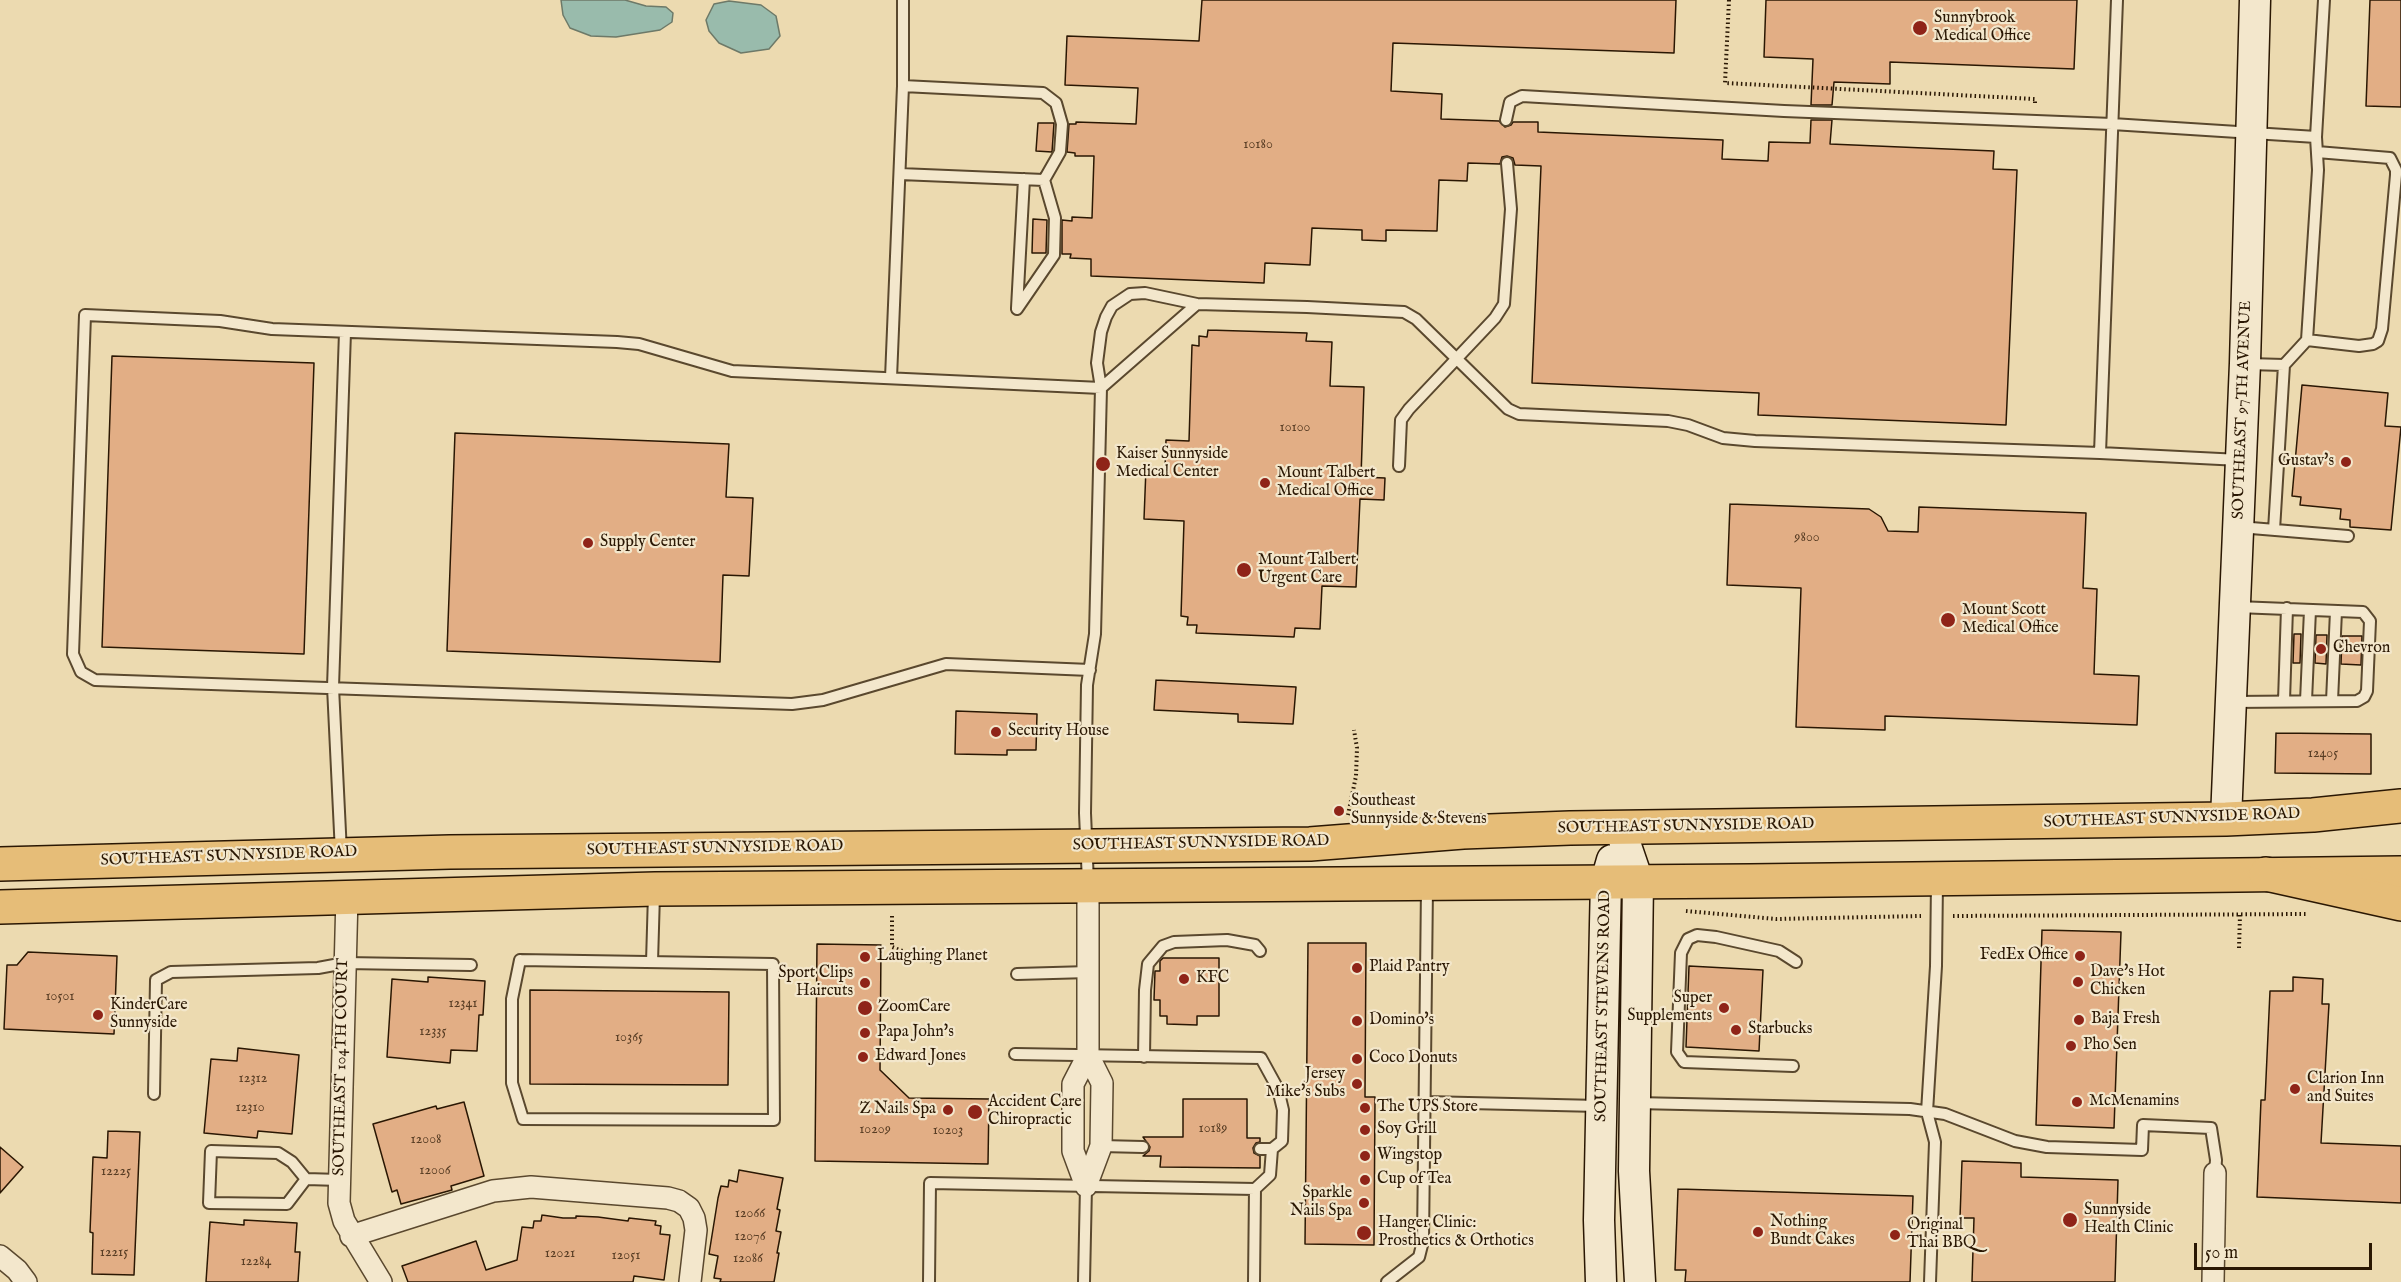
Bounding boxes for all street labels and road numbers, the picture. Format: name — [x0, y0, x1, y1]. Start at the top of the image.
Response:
street label: SOUTHEAST 97TH AVENUE — [2230, 300, 2256, 520]
street label: SOUTHEAST SUNNYSIDE ROAD — [2043, 805, 2301, 833]
street label: SOUTHEAST SUNNYSIDE ROAD — [1558, 815, 1814, 839]
street label: SOUTHEAST SUNNYSIDE ROAD — [1073, 832, 1329, 856]
street label: SOUTHEAST SUNNYSIDE ROAD — [587, 837, 843, 861]
street label: SOUTHEAST SUNNYSIDE ROAD — [100, 843, 358, 871]
street label: SOUTHEAST STEVENS ROAD — [1592, 890, 1616, 1122]
street label: SOUTHEAST 104TH COURT — [331, 958, 353, 1176]

